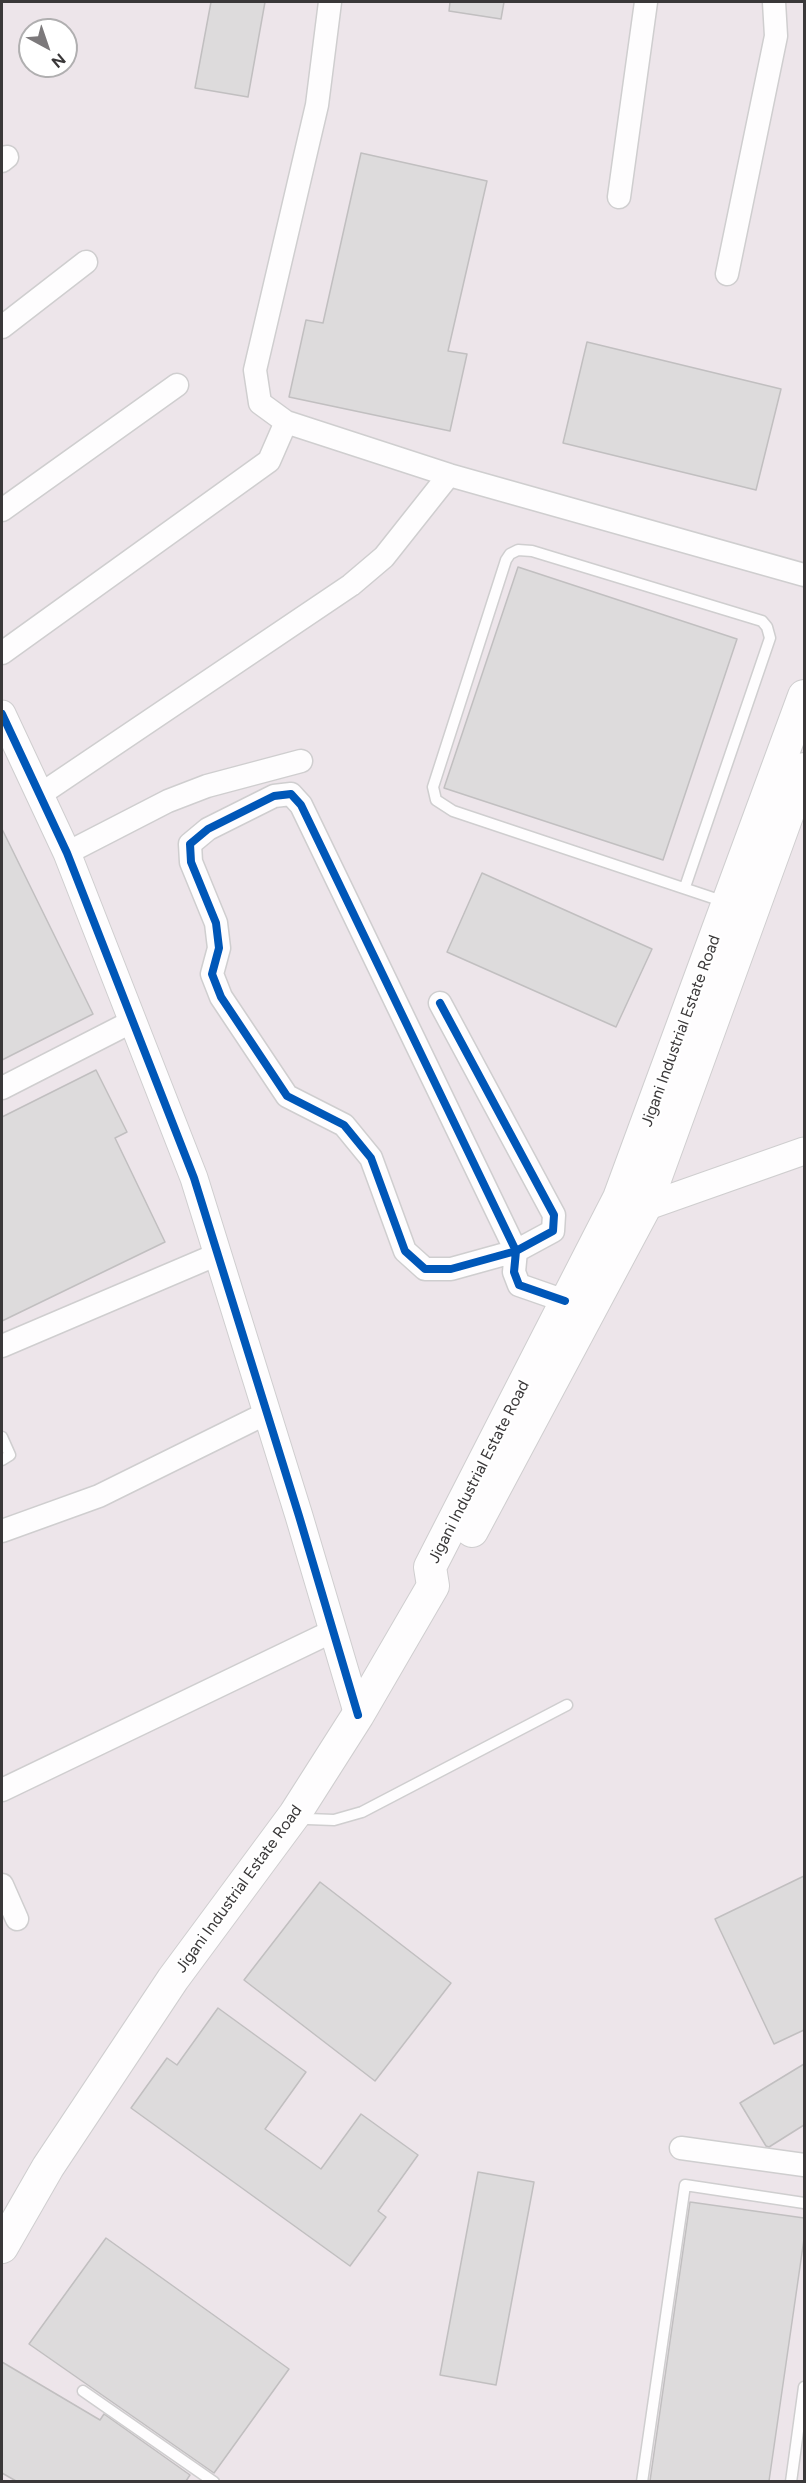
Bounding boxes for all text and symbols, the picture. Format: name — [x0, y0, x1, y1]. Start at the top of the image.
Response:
north arrow — [18, 18, 78, 78]
text: N — [48, 49, 69, 72]
street label: Jigani Industrial Estate Road — [637, 933, 725, 1129]
street label: Jigani Industrial Estate Road — [424, 1377, 534, 1567]
street label: Jigani Industrial Estate Road — [172, 1801, 306, 1977]

